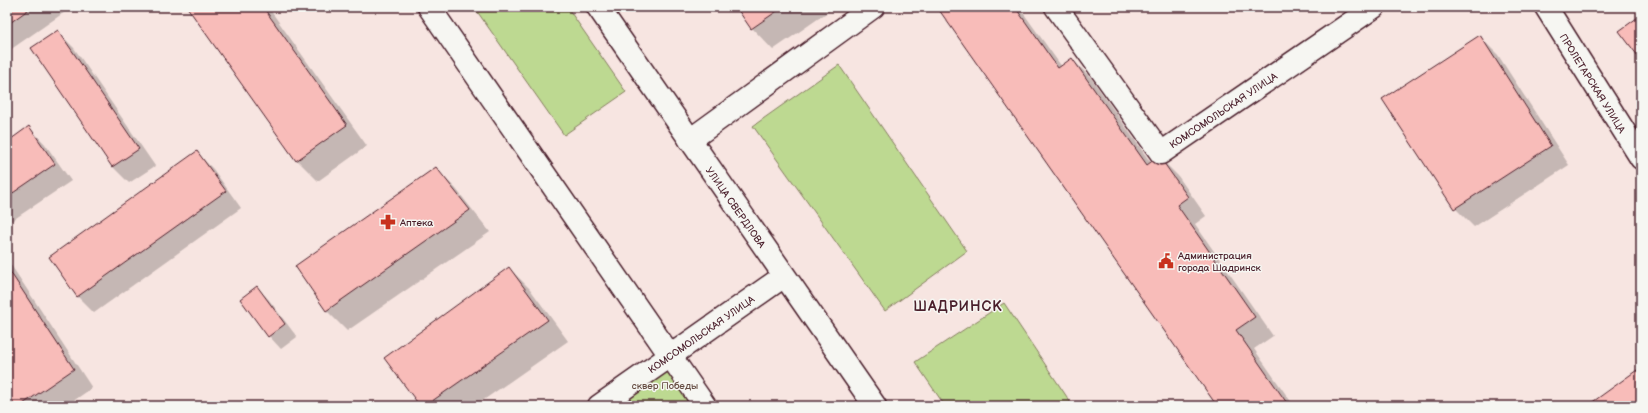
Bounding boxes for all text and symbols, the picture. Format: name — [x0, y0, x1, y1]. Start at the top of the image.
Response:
street label: ПРОЛЕТАРСКАЯ УЛИЦА — [1557, 32, 1628, 136]
street label: КОМСОМОЛЬСКАЯ УЛИЦА — [1168, 70, 1280, 151]
street label: УЛИЦА СВЕРДЛОВА — [703, 165, 768, 251]
pharmacy icon: Аптека — [379, 213, 397, 231]
place label: Аптека — [399, 217, 433, 229]
place label: Администрация города Шадринск — [1177, 250, 1262, 274]
public building icon: Администрация города Шадринск — [1157, 252, 1175, 270]
street label: КОМСОМОЛЬСКАЯ УЛИЦА — [646, 293, 758, 376]
district label: ШАДРИНСК — [913, 298, 1003, 315]
park label: сквер Победы — [632, 380, 698, 392]

